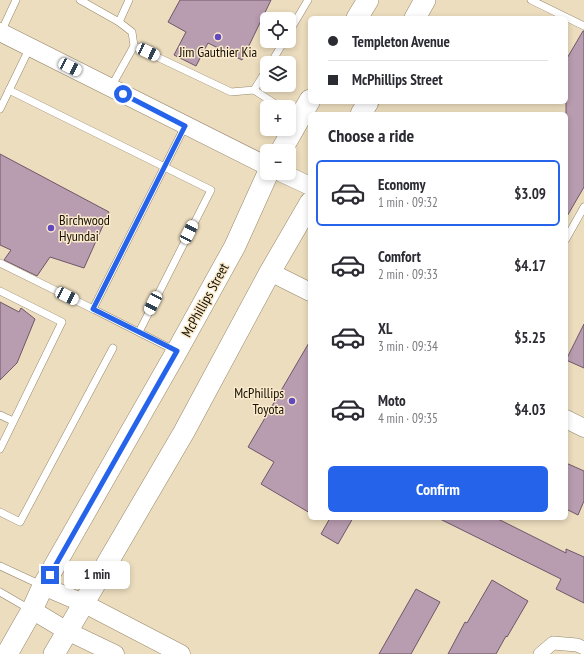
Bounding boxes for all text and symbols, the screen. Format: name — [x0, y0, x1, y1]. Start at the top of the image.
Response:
map controls — [260, 12, 296, 180]
button: locate — [260, 12, 296, 48]
marker: Jim Gauthier Kia — [213, 32, 223, 42]
text: Templeton Avenue — [352, 32, 450, 51]
car — [135, 41, 161, 63]
place label: Jim Gauthier Kia — [178, 43, 257, 61]
car — [57, 56, 83, 78]
button: layers — [260, 56, 296, 92]
text: McPhillips Street — [352, 70, 443, 89]
route start — [114, 85, 132, 103]
button: + — [260, 100, 296, 136]
text: Choose a ride — [328, 124, 414, 147]
button: − — [260, 144, 296, 180]
icon: car — [330, 175, 366, 211]
text: Economy — [378, 175, 426, 194]
text: $3.09 — [514, 184, 546, 203]
text: 1 min · 09:32 — [378, 194, 438, 211]
place label: Birchwood Hyundai — [59, 211, 110, 245]
car — [178, 219, 200, 245]
marker: Birchwood Hyundai — [46, 223, 56, 233]
icon: car — [330, 247, 366, 283]
text: Comfort — [378, 247, 421, 266]
text: $4.17 — [514, 256, 546, 275]
street label: McPhillips Street — [177, 260, 233, 340]
text: 2 min · 09:33 — [378, 266, 438, 283]
car — [54, 285, 80, 307]
car — [142, 290, 164, 316]
icon: car — [330, 319, 366, 355]
text: XL — [378, 319, 392, 338]
text: $5.25 — [514, 328, 546, 347]
text: 3 min · 09:34 — [378, 338, 438, 355]
place label: McPhillips Toyota — [234, 384, 284, 418]
icon: car — [330, 391, 366, 427]
text: Moto — [378, 391, 406, 410]
marker: McPhillips Toyota — [287, 396, 297, 406]
text: $4.03 — [514, 400, 546, 419]
text: 4 min · 09:35 — [378, 410, 438, 427]
button: Confirm — [328, 466, 548, 512]
callout: 1 min — [64, 561, 130, 589]
route end — [41, 566, 59, 584]
text: 1 min — [84, 566, 110, 583]

